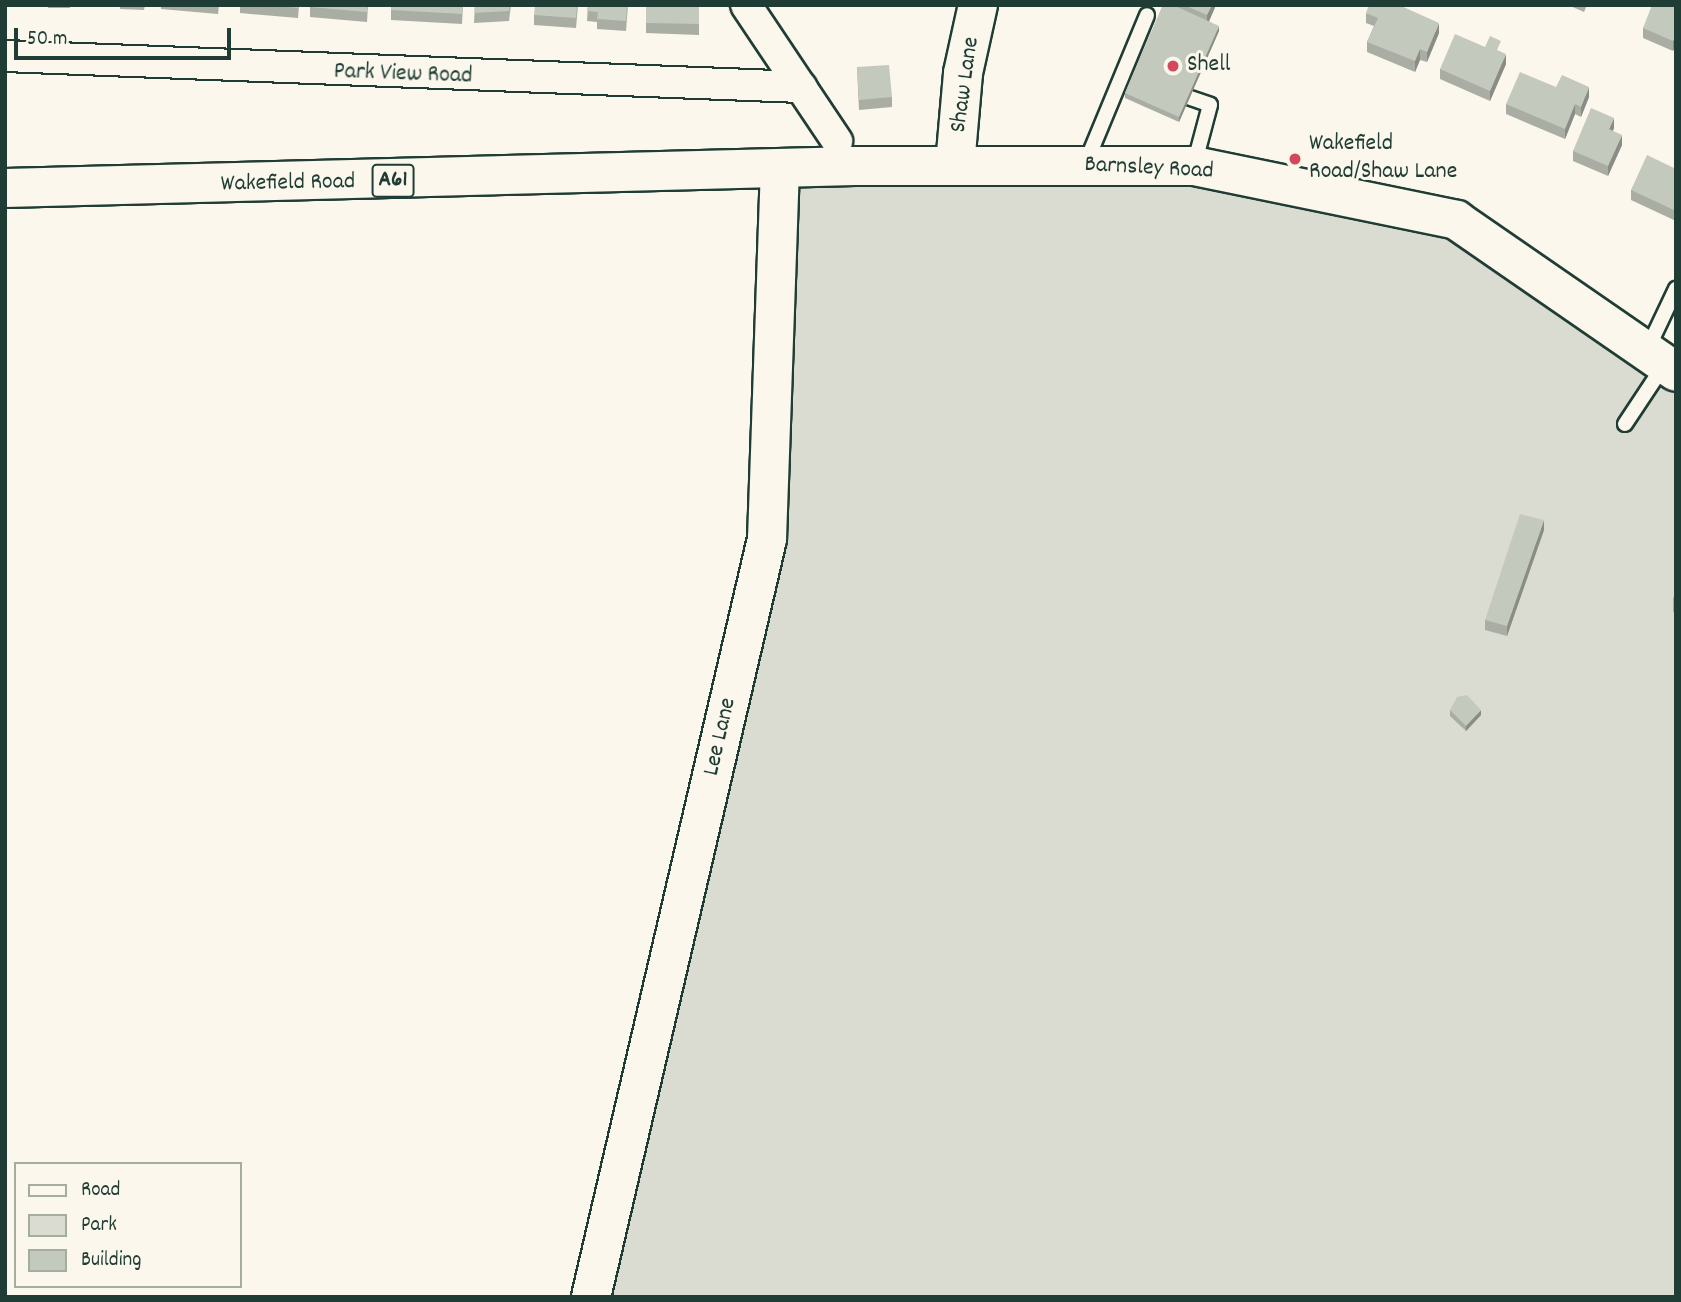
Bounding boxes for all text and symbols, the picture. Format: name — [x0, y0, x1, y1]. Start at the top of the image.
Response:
scale bar — [18, 14, 234, 58]
text: 50 m — [27, 25, 67, 55]
street label: Shaw Lane — [945, 35, 987, 135]
place label: Shell — [1187, 52, 1231, 80]
street label: Park View Road — [333, 58, 473, 92]
marker: Shell — [1165, 58, 1181, 74]
place label: Wakefield Road/Shaw Lane — [1309, 131, 1457, 187]
street label: Barnsley Road — [1084, 151, 1214, 187]
marker: Wakefield Road/Shaw Lane — [1287, 151, 1303, 167]
road number: A61 — [370, 162, 416, 200]
street label: Wakefield Road — [221, 168, 355, 200]
street label: Lee Lane — [698, 695, 744, 779]
legend — [14, 1162, 242, 1288]
text: Road — [81, 1176, 120, 1206]
text: Park — [81, 1211, 117, 1241]
text: Building — [81, 1246, 141, 1276]

